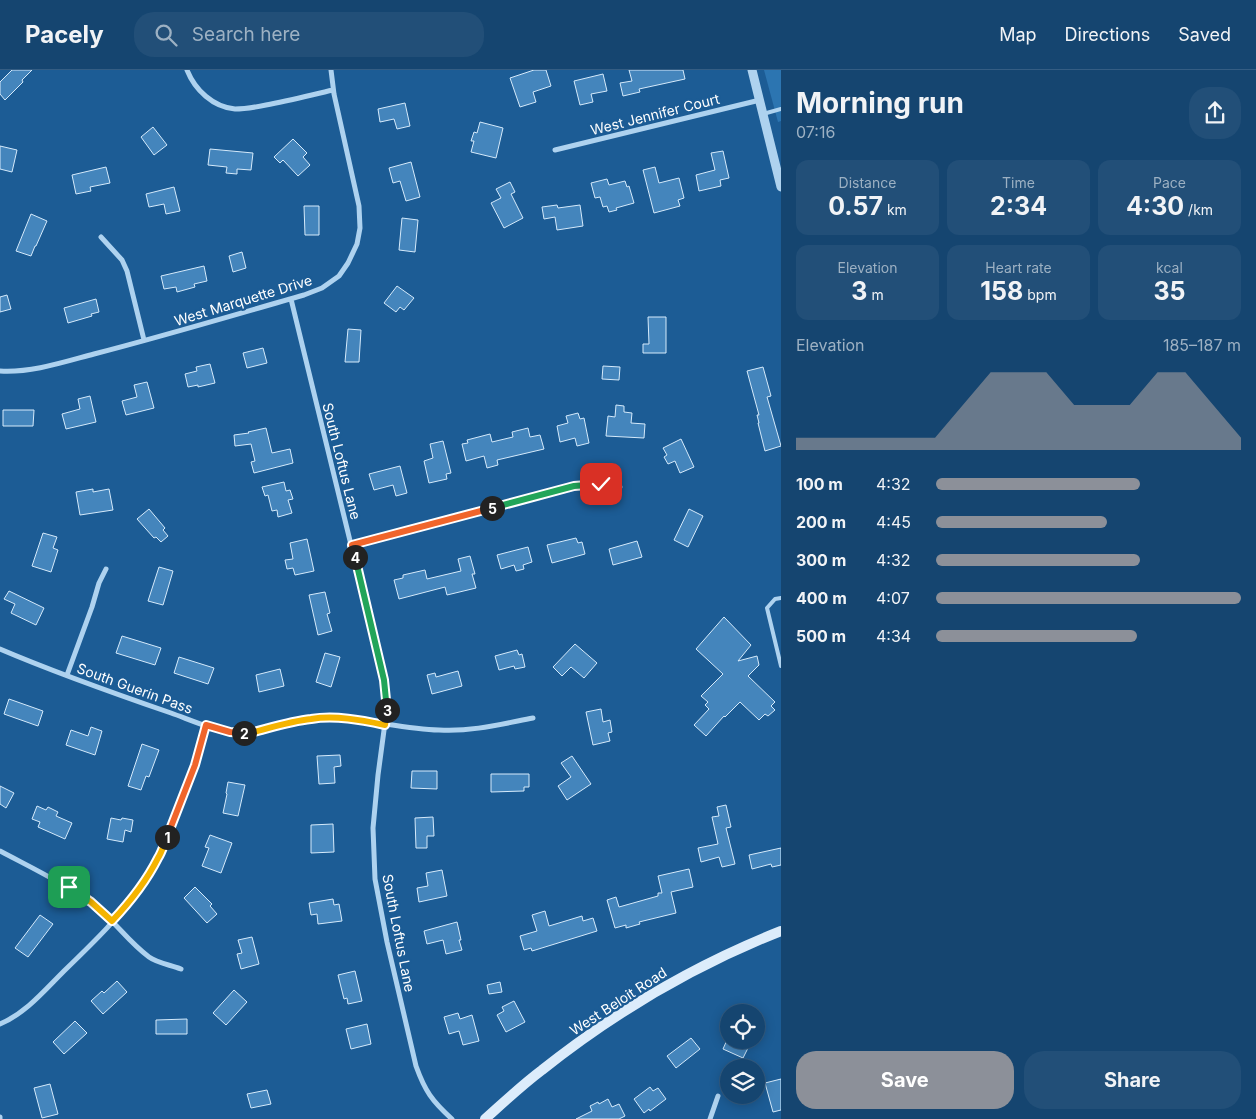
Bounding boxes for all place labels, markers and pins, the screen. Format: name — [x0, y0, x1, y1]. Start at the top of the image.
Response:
pin — [580, 463, 622, 505]
pin: 5 — [480, 496, 504, 520]
pin: 4 — [342, 544, 368, 570]
pin: 3 — [374, 698, 400, 722]
pin: 2 — [232, 720, 256, 746]
pin: 1 — [154, 824, 180, 850]
pin — [48, 866, 90, 908]

